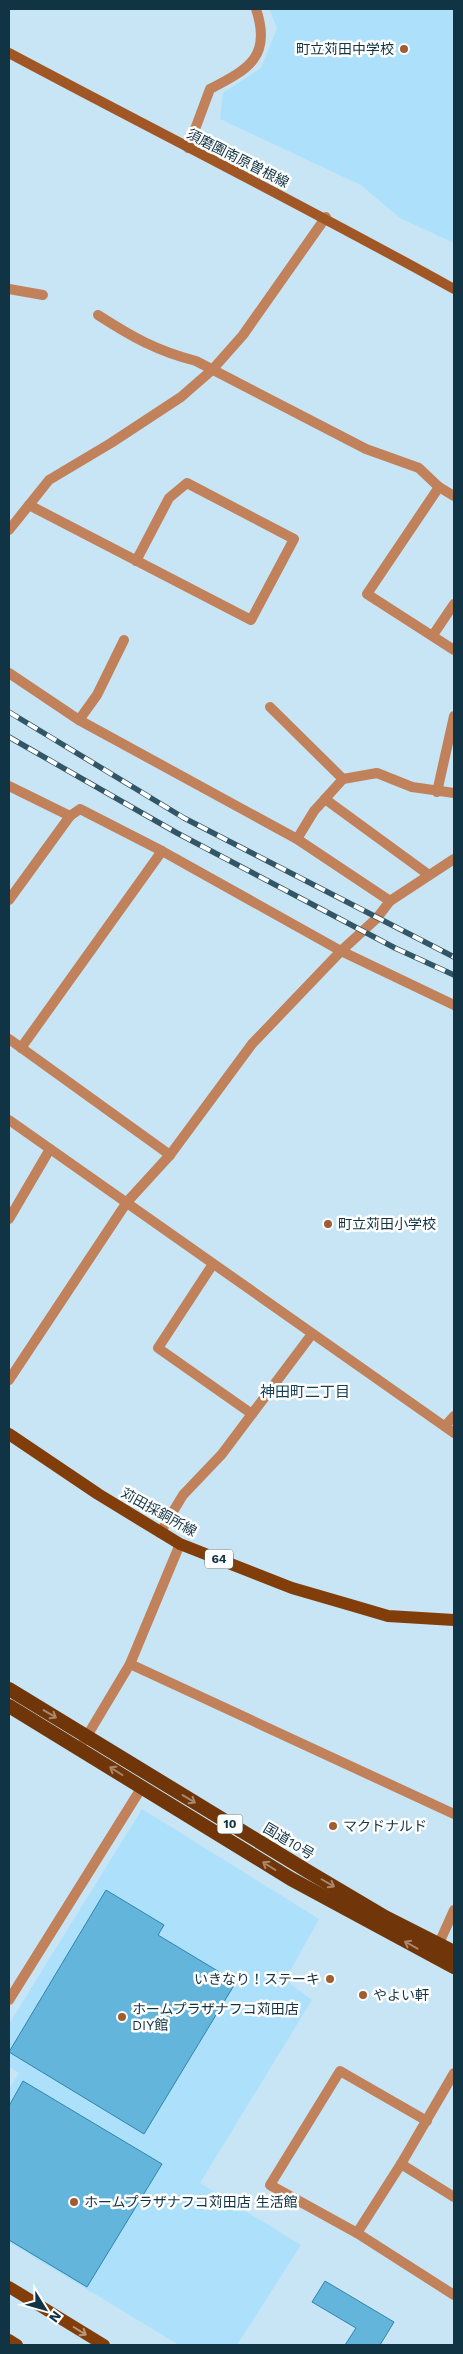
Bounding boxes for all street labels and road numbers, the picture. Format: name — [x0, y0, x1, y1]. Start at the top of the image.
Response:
street label: 須磨園南原曽根線 — [184, 125, 292, 191]
street label: 苅田採銅所線 — [118, 1485, 200, 1539]
road number: 64 — [205, 1550, 233, 1568]
road number: 10 — [218, 1815, 242, 1834]
street label: 国道10号 — [261, 1820, 317, 1862]

